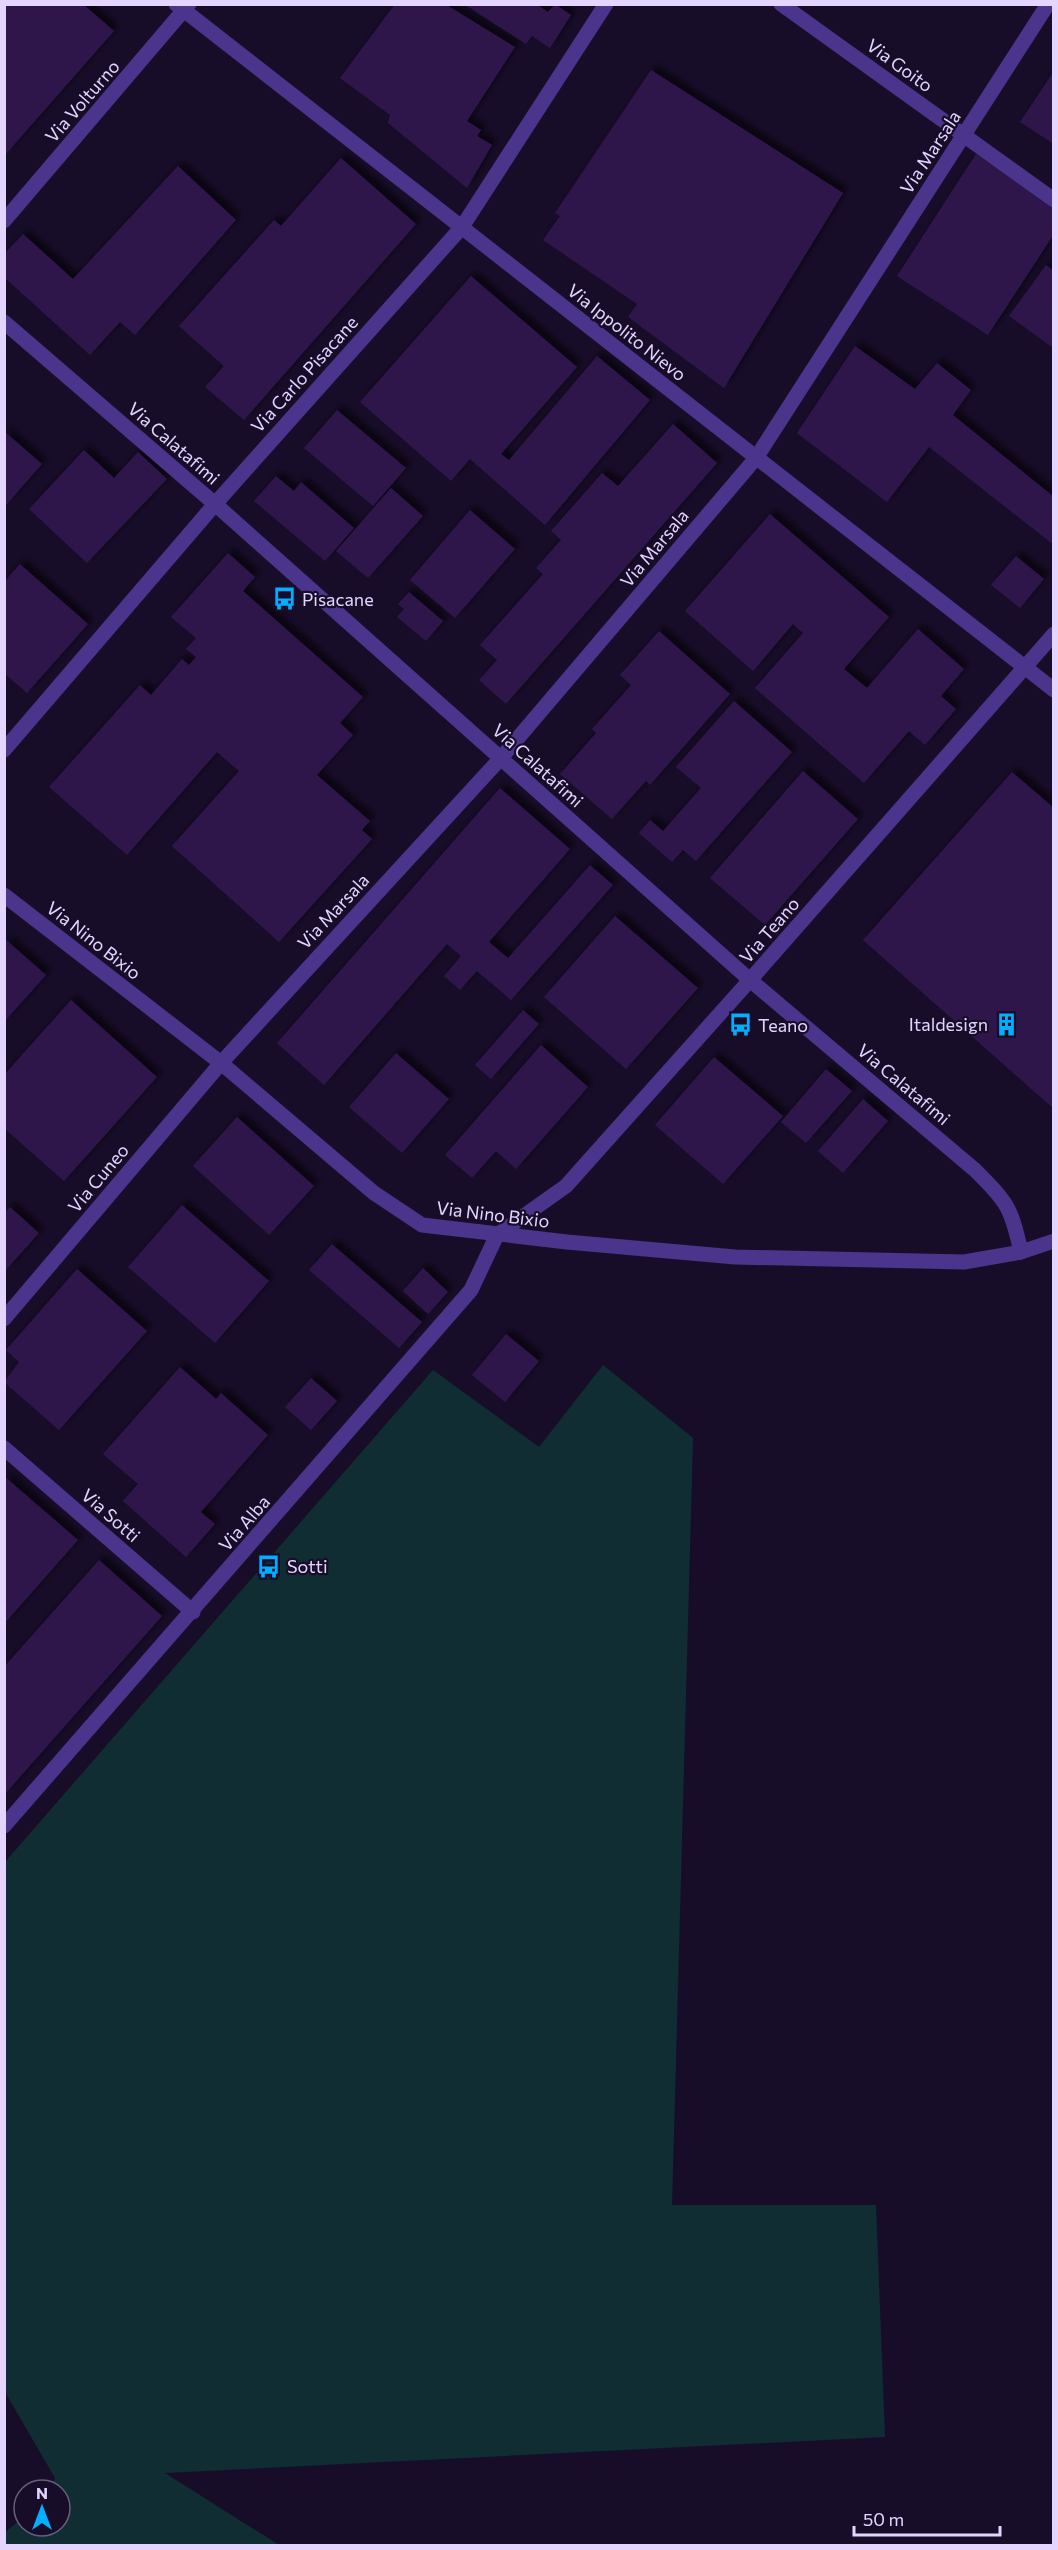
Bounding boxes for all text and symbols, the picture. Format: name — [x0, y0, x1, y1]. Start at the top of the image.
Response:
street label: Via Goito — [863, 34, 937, 96]
street label: Via Volturno — [40, 55, 124, 147]
street label: Via Marsala — [895, 106, 965, 198]
street label: Via Ippolito Nievo — [563, 279, 691, 385]
street label: Via Carlo Pisacane — [246, 311, 362, 437]
street label: Via Calatafimi — [124, 397, 224, 489]
street label: Via Marsala — [615, 505, 693, 591]
bus stop icon: Pisacane — [271, 586, 297, 612]
place label: Pisacane — [302, 588, 374, 610]
street label: Via Calatafimi — [488, 719, 588, 811]
street label: Via Marsala — [293, 869, 373, 953]
street label: Via Teano — [734, 893, 804, 967]
street label: Via Nino Bixio — [42, 896, 146, 984]
building icon: Italdesign — [993, 1011, 1019, 1037]
bus stop icon: Teano — [727, 1012, 753, 1038]
place label: Italdesign — [909, 1013, 988, 1035]
place label: Teano — [758, 1014, 808, 1036]
street label: Via Calatafimi — [853, 1039, 955, 1129]
street label: Via Cuneo — [63, 1139, 133, 1217]
street label: Via Nino Bixio — [435, 1196, 551, 1232]
street label: Via Sotti — [77, 1484, 145, 1546]
street label: Via Alba — [214, 1491, 274, 1555]
bus stop icon: Sotti — [256, 1553, 282, 1579]
place label: Sotti — [287, 1555, 328, 1577]
north arrow — [12, 2478, 72, 2538]
text: N — [36, 2483, 48, 2502]
scale bar — [854, 2499, 1000, 2537]
text: 50 m — [863, 2508, 904, 2530]

